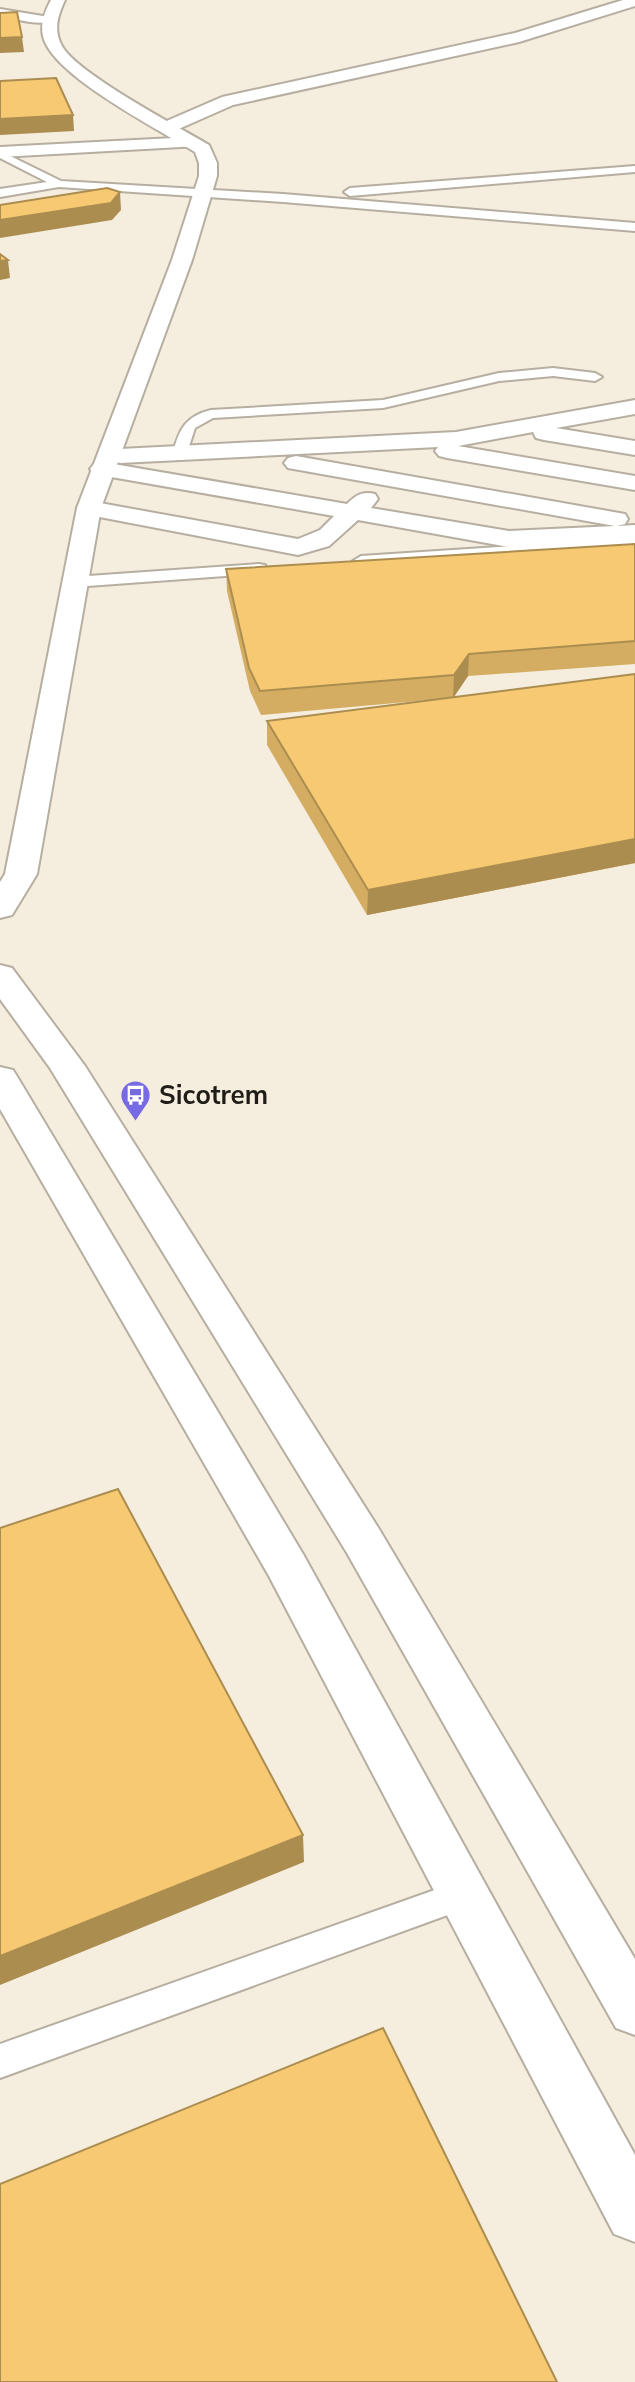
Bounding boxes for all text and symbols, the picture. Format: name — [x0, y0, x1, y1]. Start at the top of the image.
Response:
bus stop icon: Sicotrem — [119, 1078, 153, 1122]
place label: Sicotrem — [159, 1078, 268, 1111]

